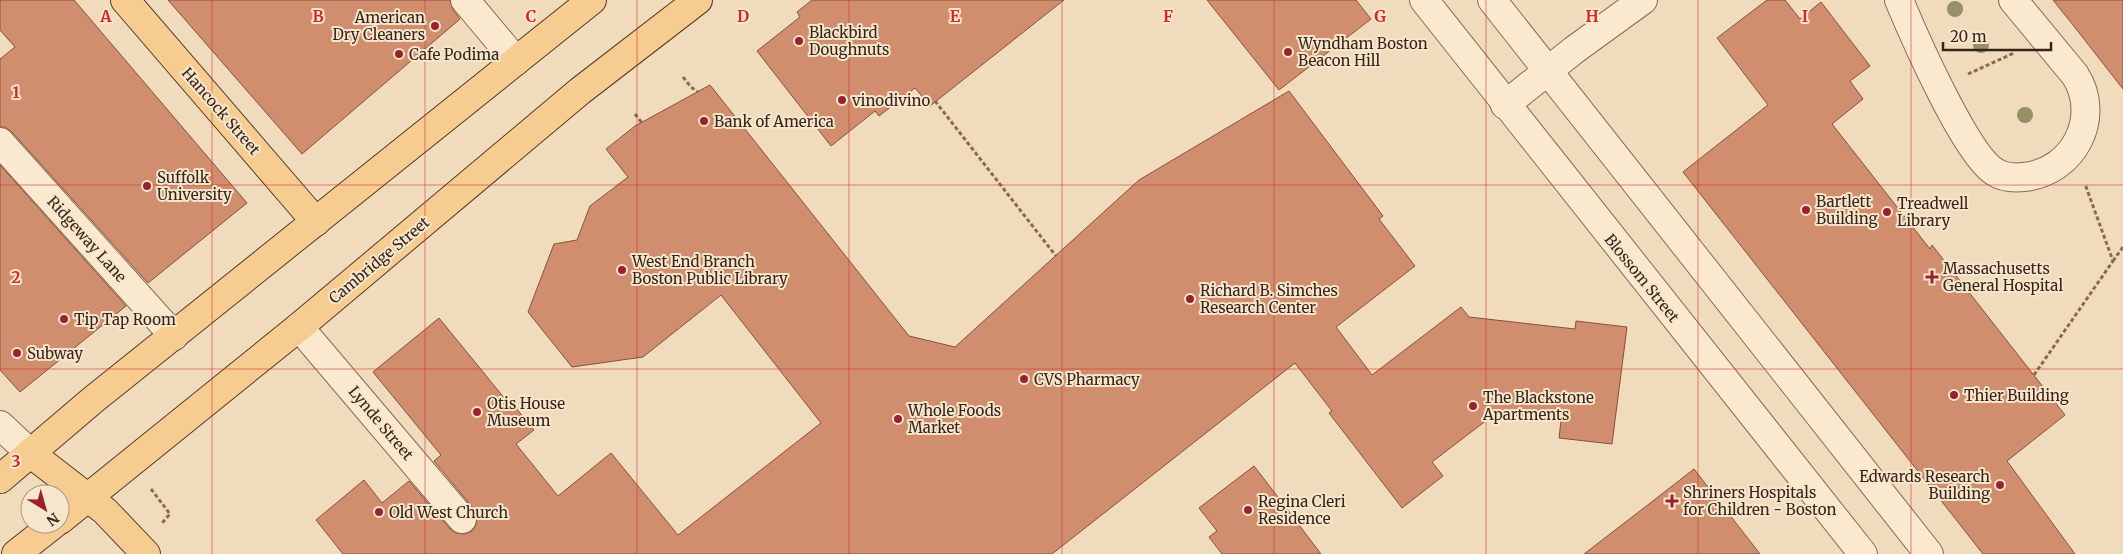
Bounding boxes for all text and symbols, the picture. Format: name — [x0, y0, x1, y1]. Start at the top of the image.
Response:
text: A — [99, 6, 112, 26]
text: B — [312, 6, 324, 26]
text: C — [526, 6, 536, 26]
text: D — [737, 6, 749, 26]
text: E — [950, 6, 961, 26]
text: F — [1163, 6, 1173, 26]
text: G — [1374, 6, 1386, 26]
text: H — [1585, 6, 1599, 26]
text: I — [1802, 6, 1808, 26]
place label: American Dry Cleaners — [332, 8, 425, 44]
marker: American Dry Cleaners — [429, 20, 441, 32]
scale bar — [1943, 20, 2050, 52]
place label: Blackbird Doughnuts — [809, 23, 889, 59]
text: 20 m — [1950, 27, 1987, 46]
place label: Wyndham Boston Beacon Hill — [1297, 34, 1428, 70]
marker: Blackbird Doughnuts — [793, 35, 805, 47]
place label: Cafe Podima — [409, 45, 499, 64]
marker: Wyndham Boston Beacon Hill — [1282, 46, 1294, 58]
marker: Cafe Podima — [393, 48, 405, 60]
street label: Hancock Street — [178, 63, 264, 159]
text: 1 — [12, 82, 20, 102]
place label: vinodivino — [851, 91, 931, 110]
marker: vinodivino — [836, 94, 848, 106]
place label: Bank of America — [714, 112, 834, 131]
marker: Bank of America — [698, 115, 710, 127]
place label: Suffolk University — [157, 168, 232, 204]
marker: Suffolk University — [141, 180, 153, 192]
street label: Ridgeway Lane — [43, 192, 131, 286]
place label: Bartlett Building — [1816, 192, 1878, 228]
place label: Treadwell Library — [1897, 194, 1969, 230]
marker: Bartlett Building — [1800, 204, 1812, 216]
marker: Treadwell Library — [1881, 206, 1893, 218]
street label: Cambridge Street — [325, 212, 433, 308]
street label: Blossom Street — [1601, 230, 1683, 326]
place label: West End Branch Boston Public Library — [631, 252, 788, 288]
place label: Massachusetts General Hospital — [1943, 259, 2063, 295]
marker: West End Branch Boston Public Library — [616, 264, 628, 276]
text: 2 — [11, 267, 21, 287]
marker: Massachusetts General Hospital — [1925, 270, 1939, 284]
place label: Richard B. Simches Research Center — [1200, 281, 1338, 317]
marker: Richard B. Simches Research Center — [1184, 293, 1196, 305]
place label: Tip Tap Room — [74, 310, 176, 329]
marker: Tip Tap Room — [58, 313, 70, 325]
place label: Subway — [27, 344, 83, 363]
marker: Subway — [11, 347, 23, 359]
place label: CVS Pharmacy — [1034, 370, 1140, 389]
marker: CVS Pharmacy — [1018, 373, 1030, 385]
street label: Lynde Street — [345, 382, 418, 464]
place label: Thier Building — [1964, 386, 2069, 405]
place label: The Blackstone Apartments — [1482, 388, 1594, 424]
marker: Thier Building — [1948, 389, 1960, 401]
place label: Otis House Museum — [487, 394, 565, 430]
marker: The Blackstone Apartments — [1467, 400, 1479, 412]
place label: Whole Foods Market — [907, 401, 1001, 437]
marker: Otis House Museum — [471, 406, 483, 418]
marker: Whole Foods Market — [892, 413, 904, 425]
text: 3 — [11, 451, 21, 471]
place label: Edwards Research Building — [1859, 467, 1990, 503]
marker: Edwards Research Building — [1994, 479, 2006, 491]
place label: Shriners Hospitals for Children - Boston — [1683, 483, 1836, 519]
north arrow — [20, 484, 70, 534]
place label: Regina Cleri Residence — [1258, 492, 1346, 528]
marker: Shriners Hospitals for Children - Boston — [1665, 494, 1679, 508]
place label: Old West Church — [389, 503, 508, 522]
marker: Regina Cleri Residence — [1242, 504, 1254, 516]
marker: Old West Church — [373, 506, 385, 518]
text: N — [43, 509, 63, 530]

